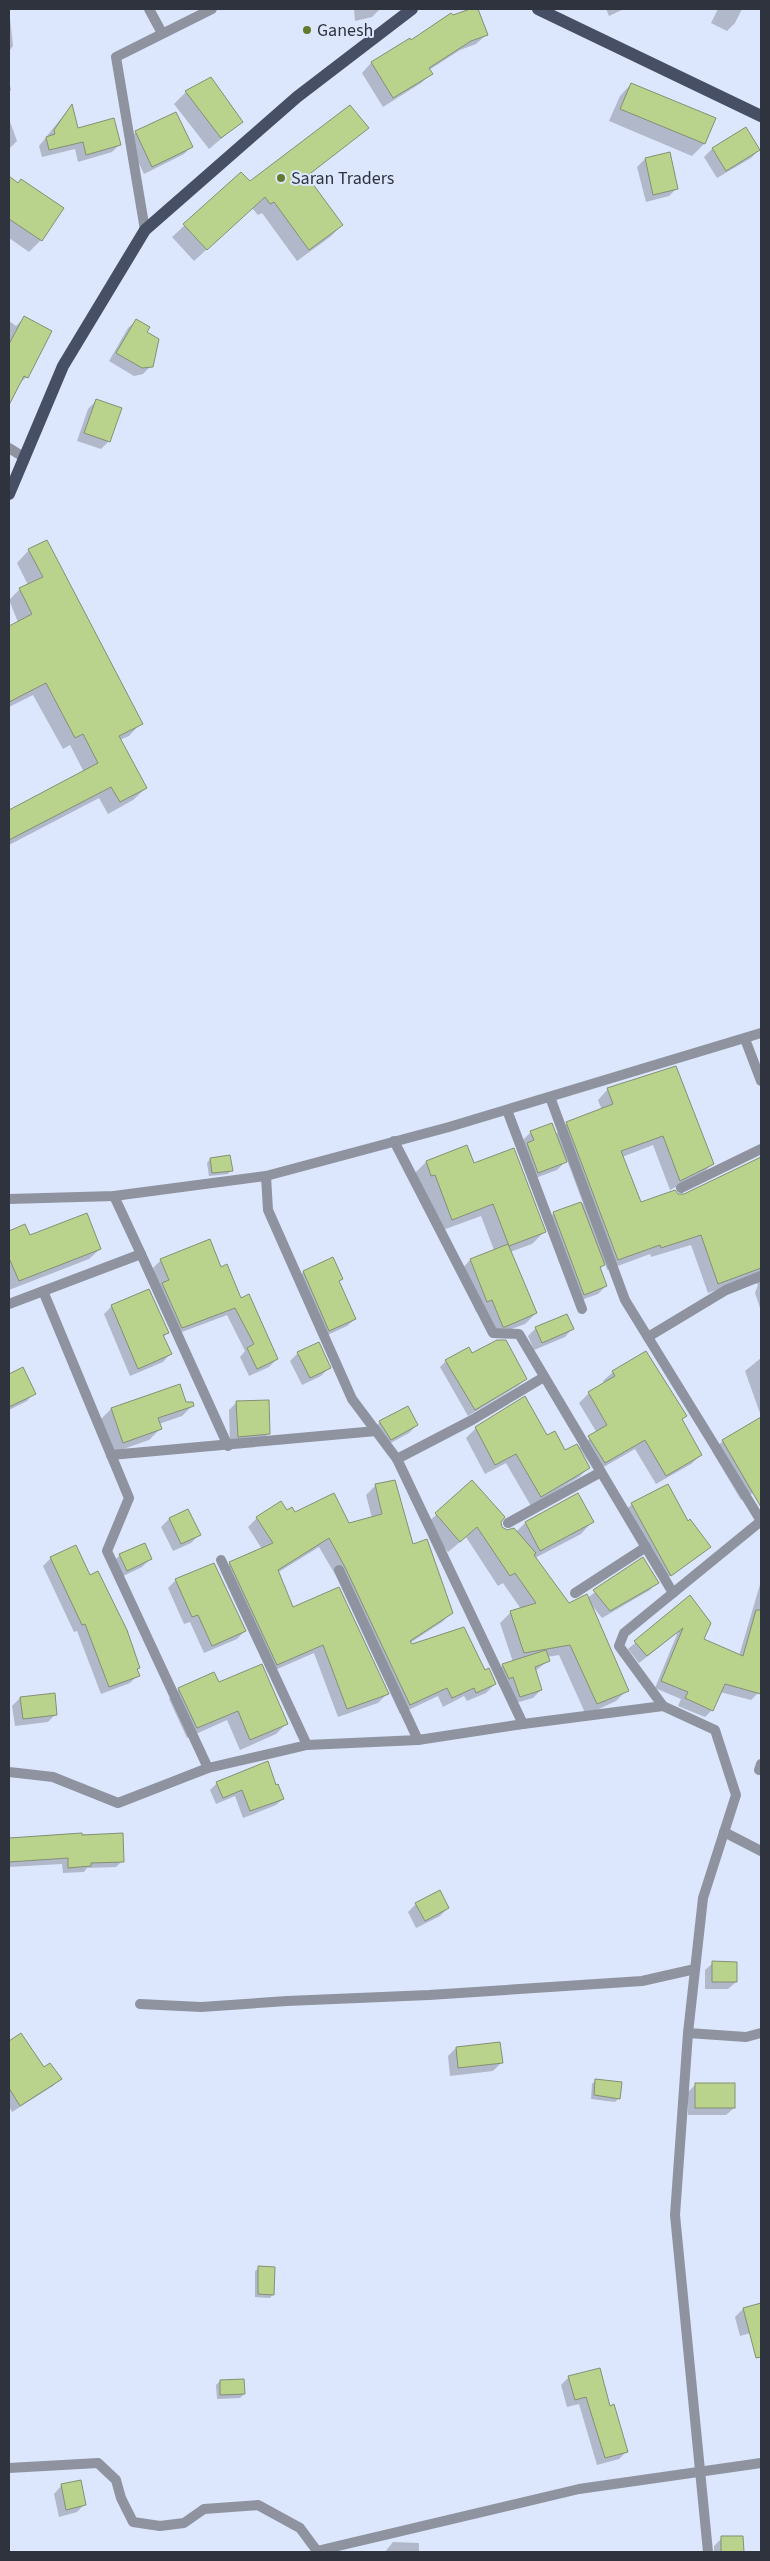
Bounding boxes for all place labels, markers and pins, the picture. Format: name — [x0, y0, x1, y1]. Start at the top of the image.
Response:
place label: Ganesh — [317, 18, 373, 43]
marker: Ganesh — [301, 24, 313, 36]
place label: Saran Traders — [291, 166, 394, 191]
marker: Saran Traders — [275, 172, 287, 184]

